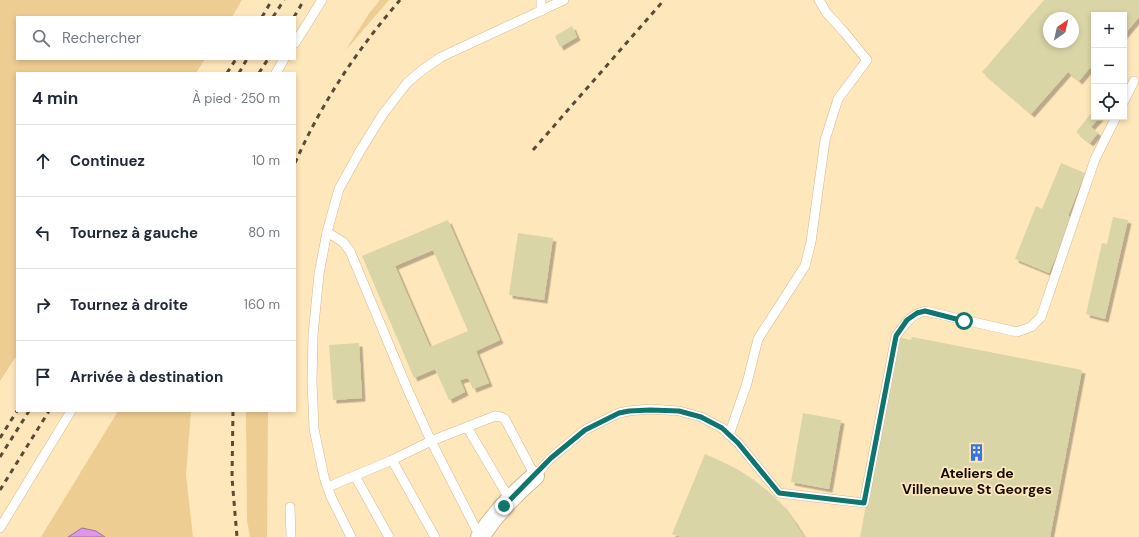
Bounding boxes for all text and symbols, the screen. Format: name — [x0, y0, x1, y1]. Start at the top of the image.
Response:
north arrow — [1043, 12, 1079, 48]
map controls — [1091, 12, 1127, 120]
button: + — [1091, 12, 1127, 48]
search box — [16, 16, 296, 60]
icon: search — [30, 27, 52, 49]
text: Rechercher — [62, 28, 141, 48]
button: − — [1091, 48, 1127, 84]
button: locate — [1091, 84, 1127, 120]
text: 4 min — [32, 87, 78, 109]
text: À pied · 250 m — [192, 90, 280, 107]
icon: ahead — [32, 150, 54, 172]
text: Continuez — [70, 151, 145, 171]
text: 10 m — [252, 152, 280, 169]
icon: left — [32, 222, 54, 244]
text: Tournez à gauche — [70, 223, 198, 243]
text: 80 m — [248, 224, 280, 241]
icon: right — [32, 294, 54, 316]
text: Tournez à droite — [70, 295, 188, 315]
text: 160 m — [244, 296, 280, 313]
route start — [955, 312, 973, 330]
icon: arrive — [32, 366, 54, 388]
text: Arrivée à destination — [70, 367, 223, 387]
building icon: Ateliers de Villeneuve St Georges — [967, 443, 987, 463]
place label: Ateliers de Villeneuve St Georges — [902, 464, 1052, 498]
route end — [495, 497, 513, 515]

